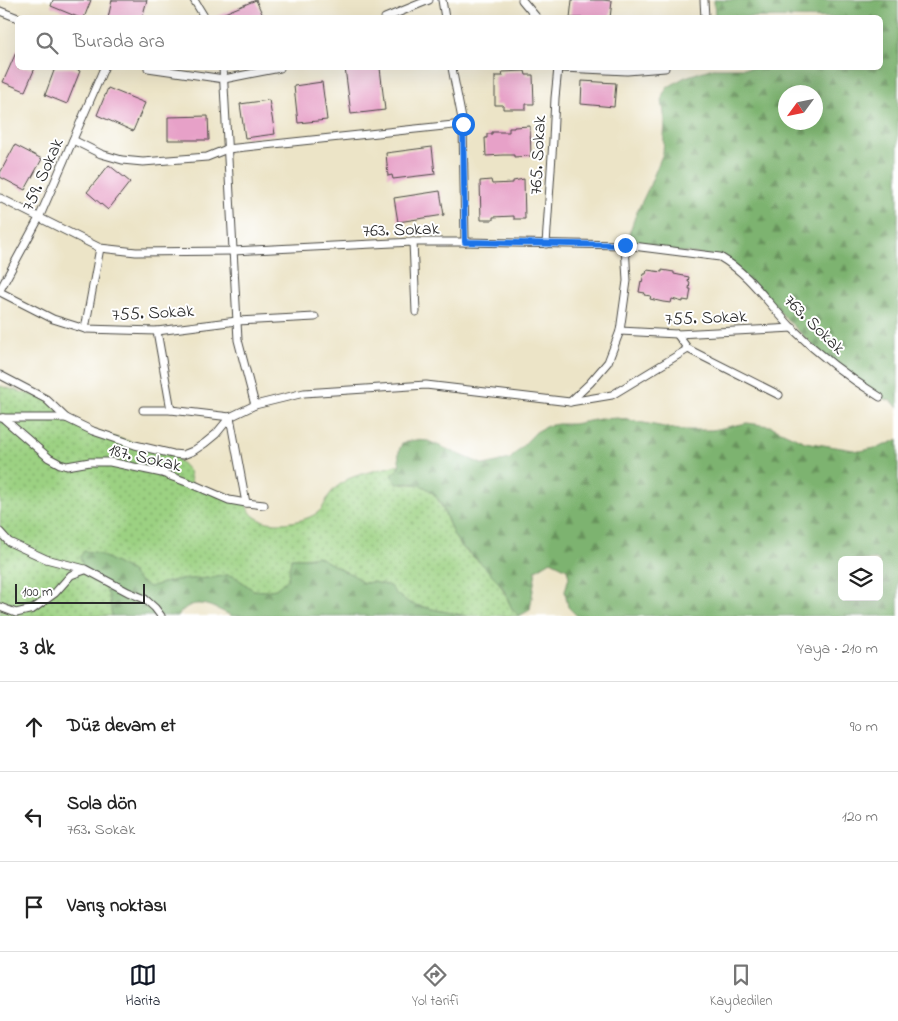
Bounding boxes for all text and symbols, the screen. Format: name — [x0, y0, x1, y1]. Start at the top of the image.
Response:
search box — [15, 15, 883, 70]
icon: search — [33, 29, 61, 57]
text: Burada ara — [73, 29, 165, 56]
north arrow — [778, 85, 823, 130]
route start — [452, 113, 475, 136]
street label: 765. Sokak — [524, 115, 554, 196]
street label: 759. Sokak — [16, 134, 71, 215]
street label: 763. Sokak — [362, 217, 440, 245]
route end — [614, 234, 637, 257]
street label: 763. Sokak — [777, 289, 850, 362]
street label: 755. Sokak — [111, 299, 195, 329]
street label: 755. Sokak — [665, 305, 748, 333]
street label: 187. Sokak — [106, 438, 184, 480]
map controls — [838, 556, 883, 601]
button: layers — [838, 556, 883, 601]
scale bar — [15, 581, 145, 604]
text: 100 m — [22, 582, 53, 603]
text: 3 dk — [20, 634, 55, 664]
text: Yaya · 210 m — [797, 637, 878, 661]
icon: ahead — [20, 713, 48, 741]
text: Düz devam et — [67, 713, 176, 740]
text: 90 m — [850, 715, 878, 739]
text: Sola dön — [67, 791, 137, 818]
icon: left — [20, 803, 48, 831]
text: 120 m — [842, 805, 878, 829]
text: 763. Sokak — [67, 818, 135, 842]
icon: arrive — [20, 893, 48, 921]
text: Varış noktası — [67, 893, 167, 920]
tab: Harita — [126, 961, 160, 1012]
tab: Yol tarifi — [412, 961, 459, 1012]
tab: Kaydedilen — [710, 961, 772, 1012]

